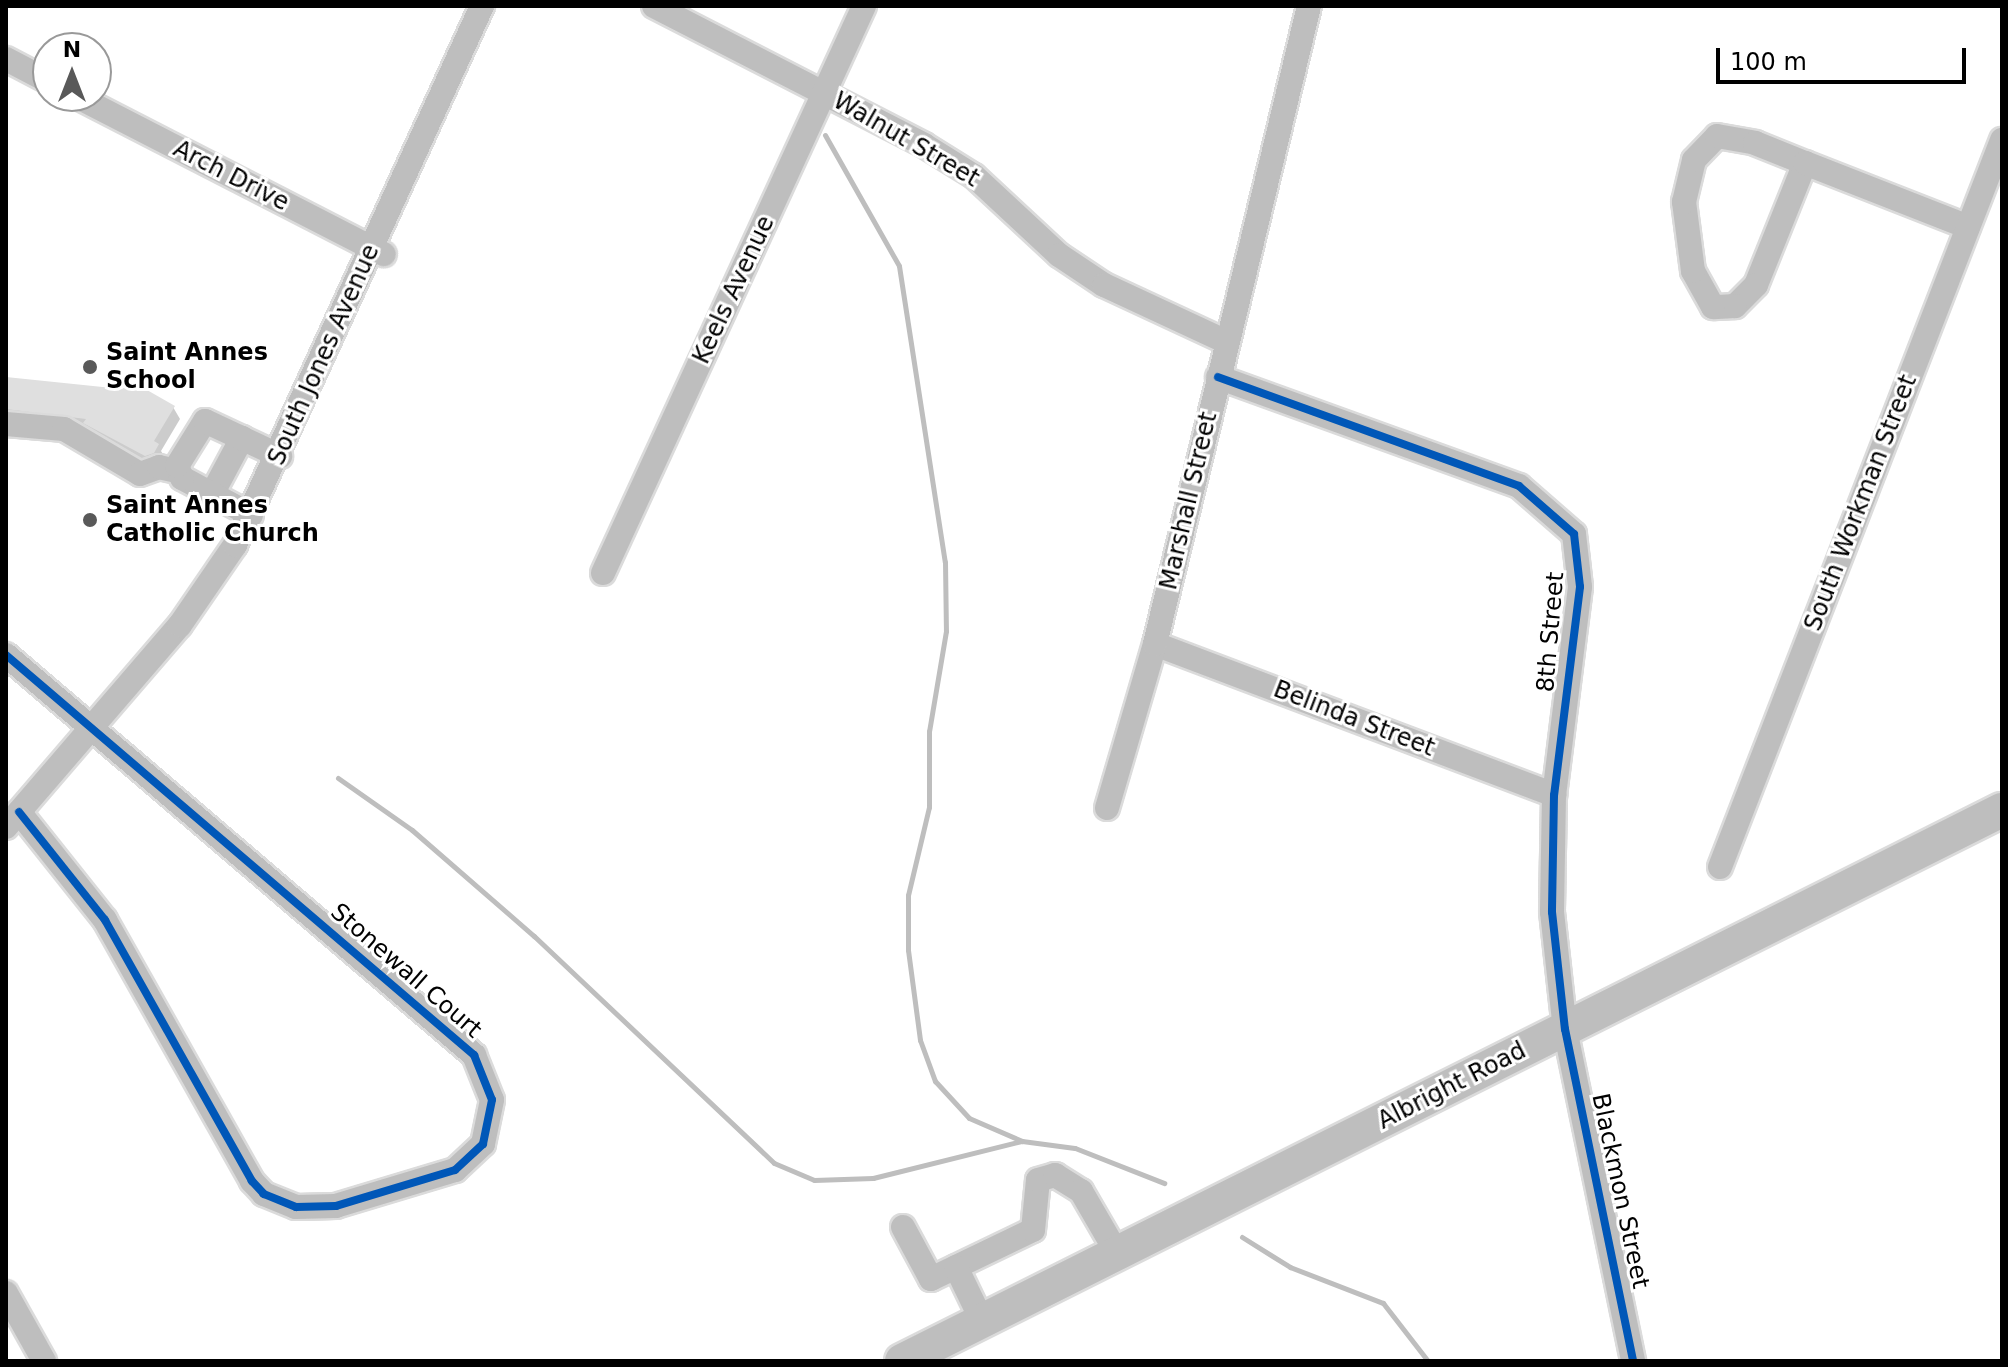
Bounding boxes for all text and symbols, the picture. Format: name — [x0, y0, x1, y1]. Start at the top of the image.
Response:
north arrow — [32, 32, 112, 112]
scale bar — [1720, 32, 1970, 82]
text: N — [63, 37, 81, 62]
text: 100 m — [1730, 48, 1807, 76]
street label: Walnut Street — [828, 87, 984, 193]
street label: Arch Drive — [168, 135, 294, 217]
street label: Keels Avenue — [687, 211, 781, 369]
street label: South Jones Avenue — [262, 240, 386, 470]
place label: Saint Annes School — [106, 339, 268, 395]
marker: Saint Annes School — [81, 358, 99, 376]
street label: South Workman Street — [1799, 371, 1923, 635]
street label: Marshall Street — [1155, 409, 1223, 593]
place label: Saint Annes Catholic Church — [106, 492, 319, 548]
marker: Saint Annes Catholic Church — [81, 511, 99, 529]
street label: 8th Street — [1531, 571, 1571, 693]
street label: Belinda Street — [1269, 675, 1439, 763]
street label: Stonewall Court — [325, 898, 487, 1044]
street label: Albright Road — [1373, 1036, 1531, 1136]
street label: Blackmon Street — [1585, 1091, 1655, 1291]

